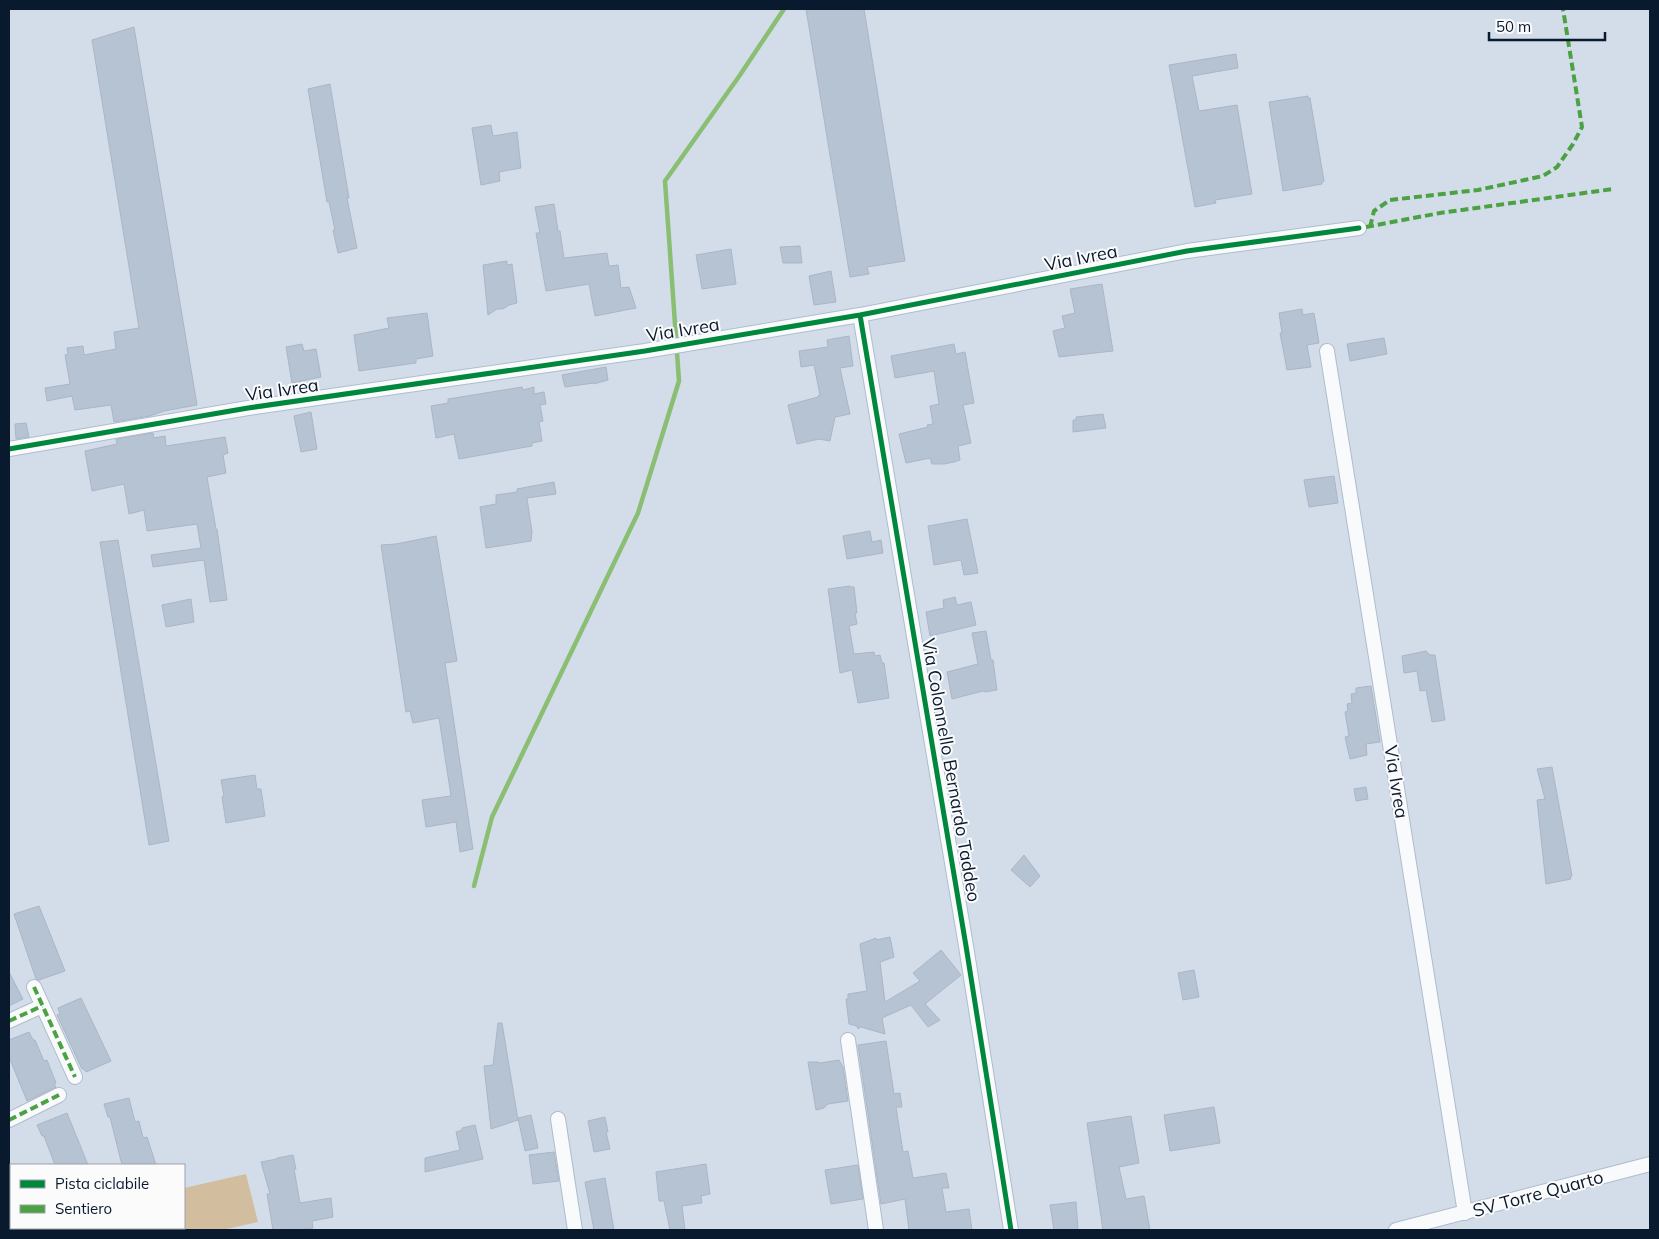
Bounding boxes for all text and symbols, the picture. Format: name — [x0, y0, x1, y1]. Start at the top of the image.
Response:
scale bar — [1489, 10, 1605, 42]
text: 50 m — [1496, 17, 1531, 36]
street label: Via Ivrea — [1043, 239, 1119, 276]
street label: Via Ivrea — [645, 312, 721, 347]
street label: Via Ivrea — [244, 373, 320, 406]
street label: Via Colonnello Bernardo Taddeo — [917, 636, 986, 904]
street label: Via Ivrea — [1379, 744, 1414, 820]
legend — [10, 1164, 185, 1229]
street label: SV Torre Quarto — [1470, 1165, 1606, 1222]
text: Pista ciclabile — [55, 1174, 149, 1193]
text: Sentiero — [55, 1199, 112, 1218]

